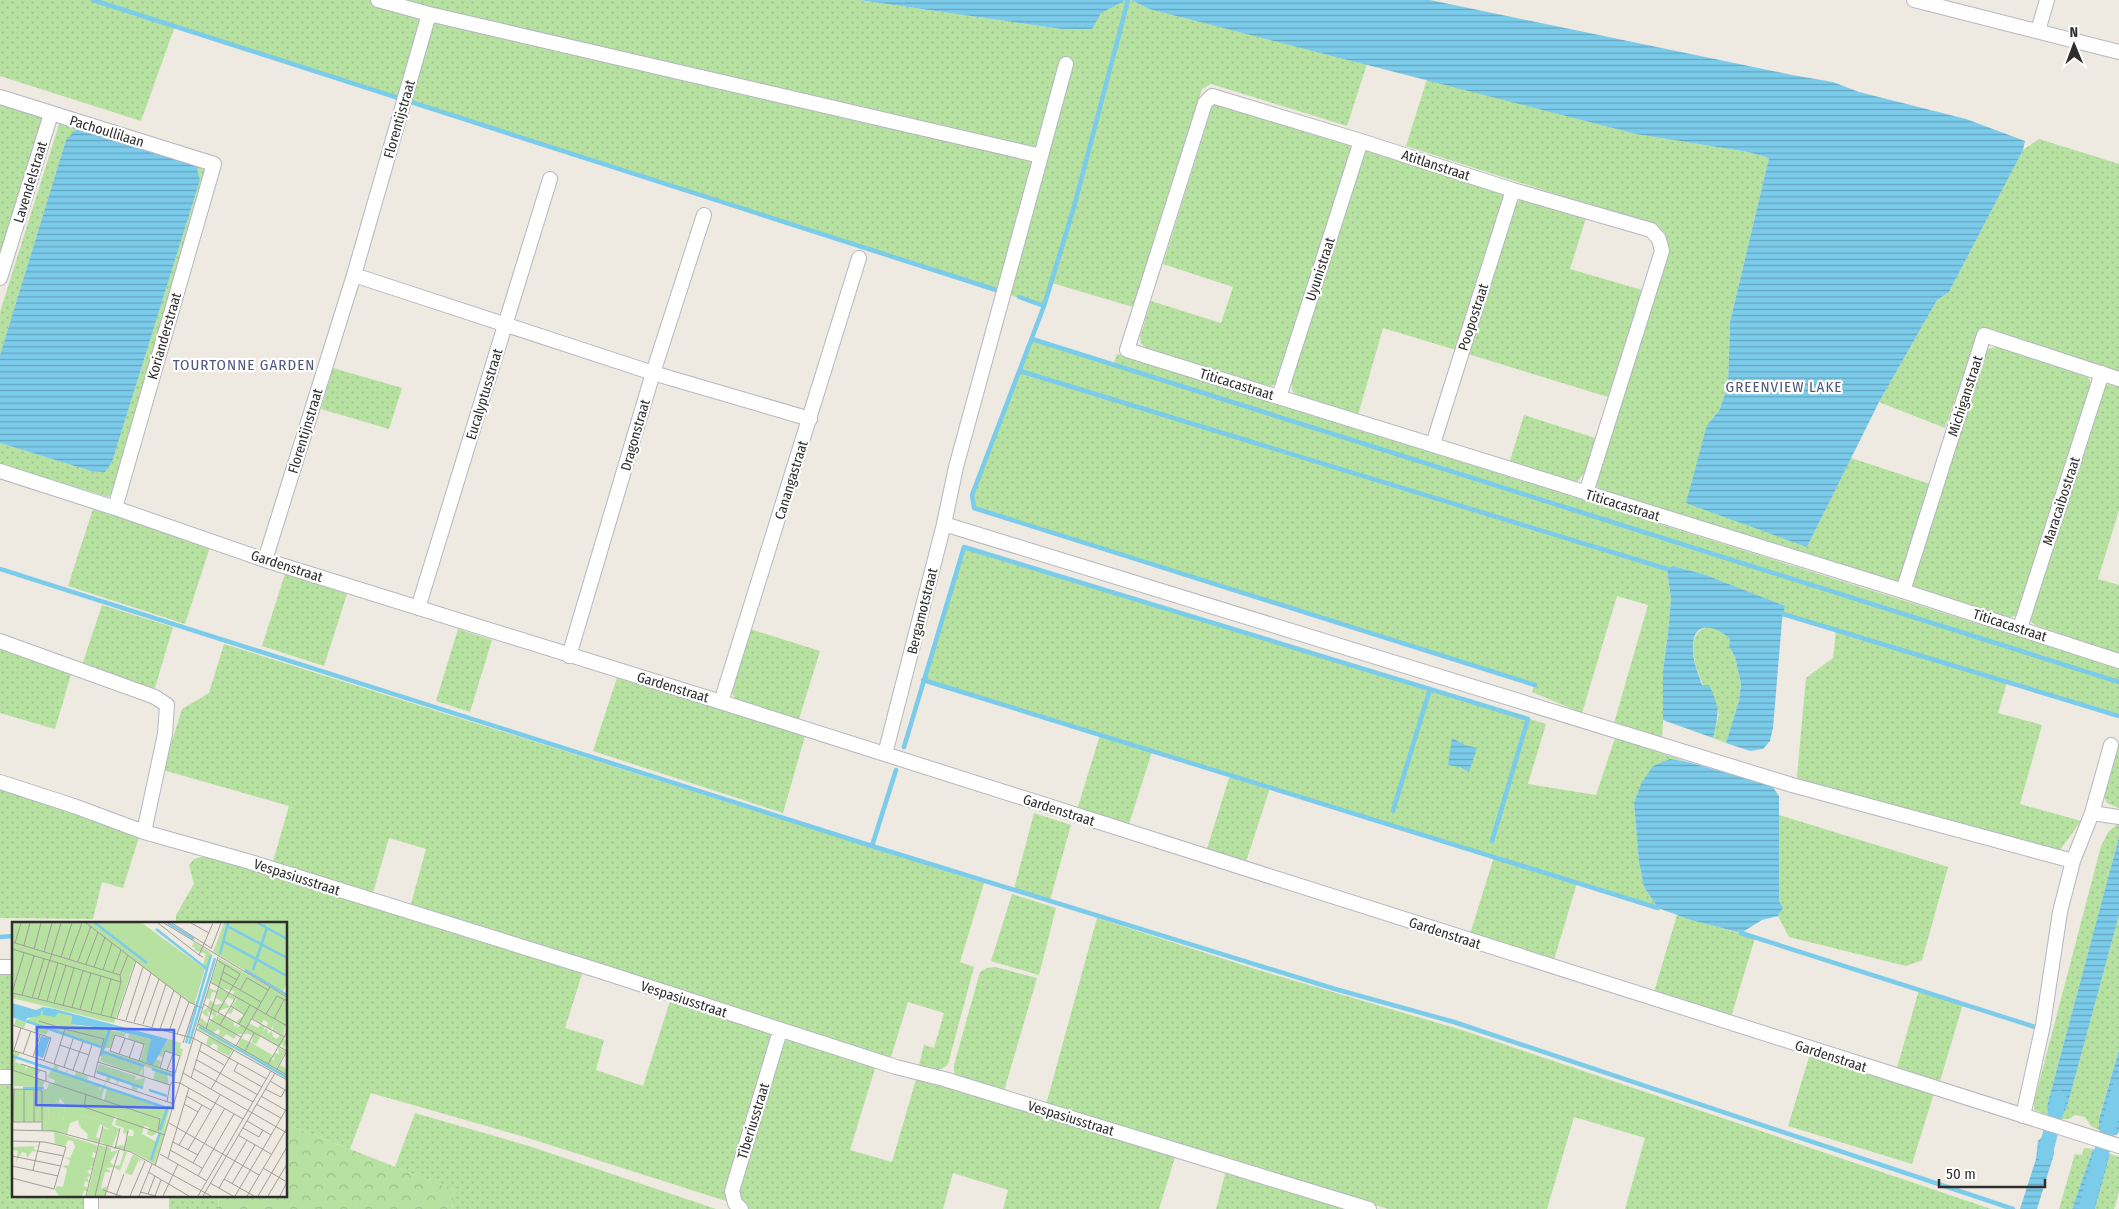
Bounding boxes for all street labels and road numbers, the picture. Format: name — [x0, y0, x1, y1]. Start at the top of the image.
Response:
street label: Florentijstraat — [380, 78, 419, 160]
street label: Pachoullilaan — [68, 112, 146, 151]
street label: Lavendelstraat — [10, 139, 51, 225]
street label: Atitlanstraat — [1399, 146, 1473, 185]
street label: Uyunistraat — [1302, 235, 1339, 303]
street label: Poopostraat — [1455, 281, 1492, 353]
street label: Korianderstraat — [144, 290, 185, 382]
street label: Eucalyptusstraat — [463, 346, 507, 442]
street label: Michiganstraat — [1944, 353, 1987, 439]
street label: Titicacastraat — [1198, 365, 1276, 404]
street label: Florentijnstraat — [284, 386, 327, 476]
street label: Dragonstraat — [617, 397, 654, 473]
street label: Canangastraat — [771, 438, 812, 522]
street label: Maracaibostraat — [2039, 454, 2084, 548]
street label: Titicacastraat — [1584, 486, 1662, 525]
street label: Gardenstraat — [249, 547, 325, 586]
street label: Bergamotstraat — [904, 566, 942, 656]
street label: Titicacastraat — [1971, 606, 2049, 646]
street label: Gardenstraat — [635, 668, 711, 707]
street label: Gardenstraat — [1021, 791, 1097, 830]
street label: Vespasiusstraat — [252, 856, 343, 900]
street label: Gardenstraat — [1407, 914, 1483, 953]
street label: Vespasiusstraat — [639, 978, 730, 1022]
street label: Gardenstraat — [1793, 1037, 1869, 1076]
street label: Tiberiusstraat — [734, 1080, 773, 1161]
street label: Vespasiusstraat — [1025, 1097, 1117, 1140]

